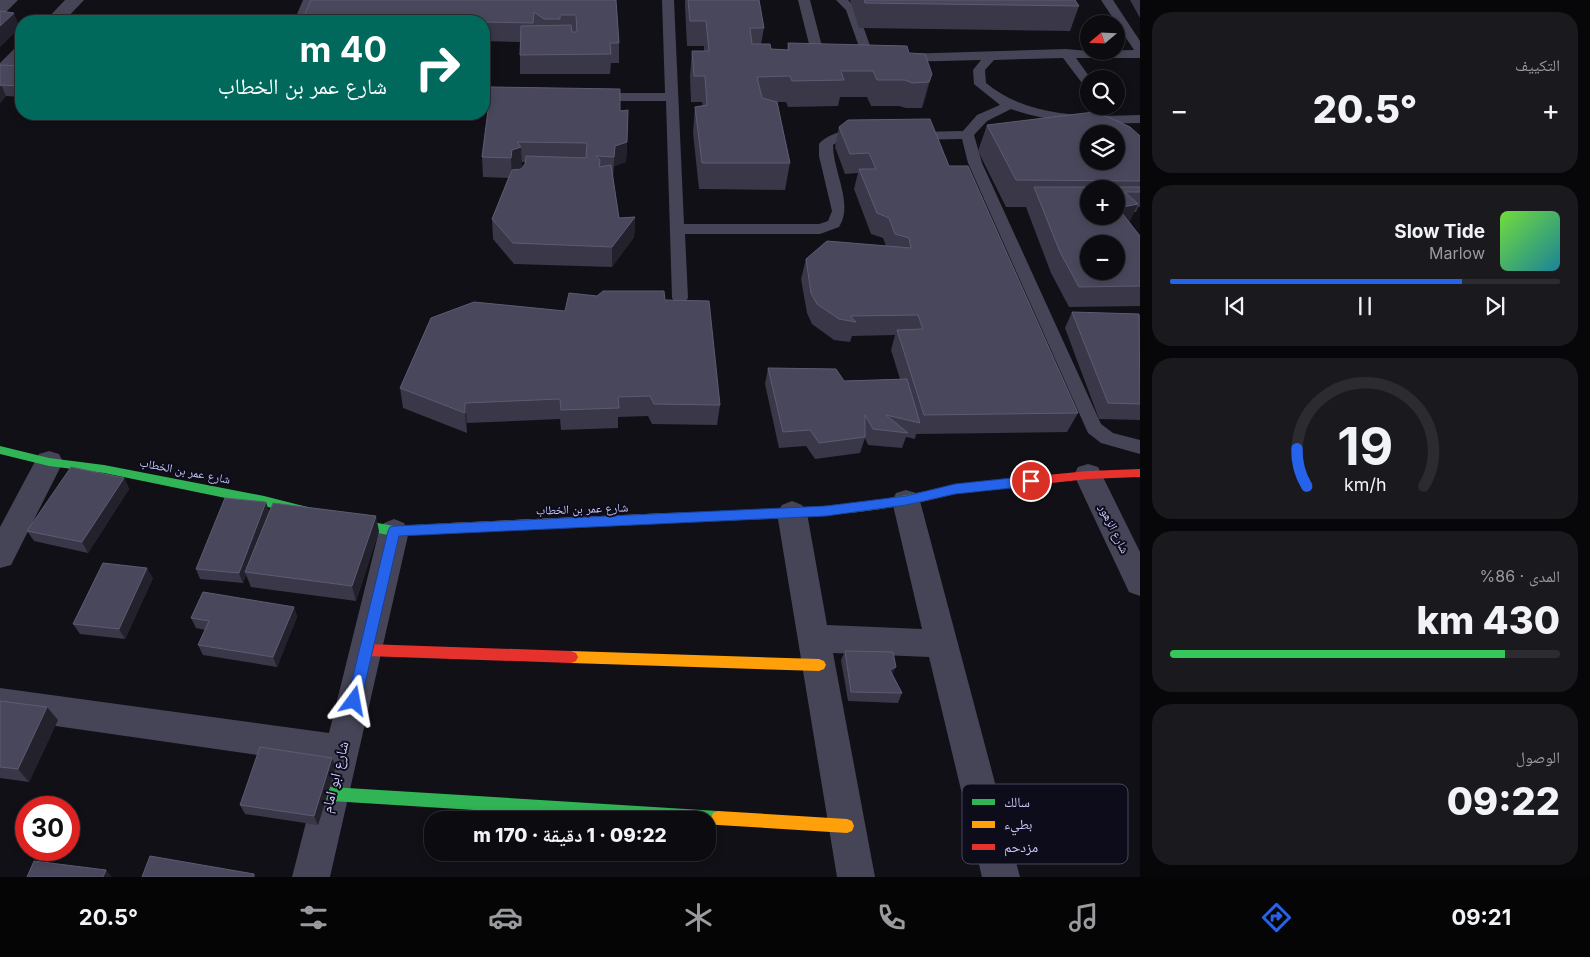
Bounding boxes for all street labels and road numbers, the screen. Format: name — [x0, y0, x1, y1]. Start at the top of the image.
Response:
street label: شارع عمر بن الخطاب — [138, 454, 232, 488]
street label: شارع عمر بن الخطاب — [536, 499, 629, 519]
street label: شارع الزهور — [1095, 501, 1133, 556]
street label: شارع ابو امام — [316, 739, 354, 815]

